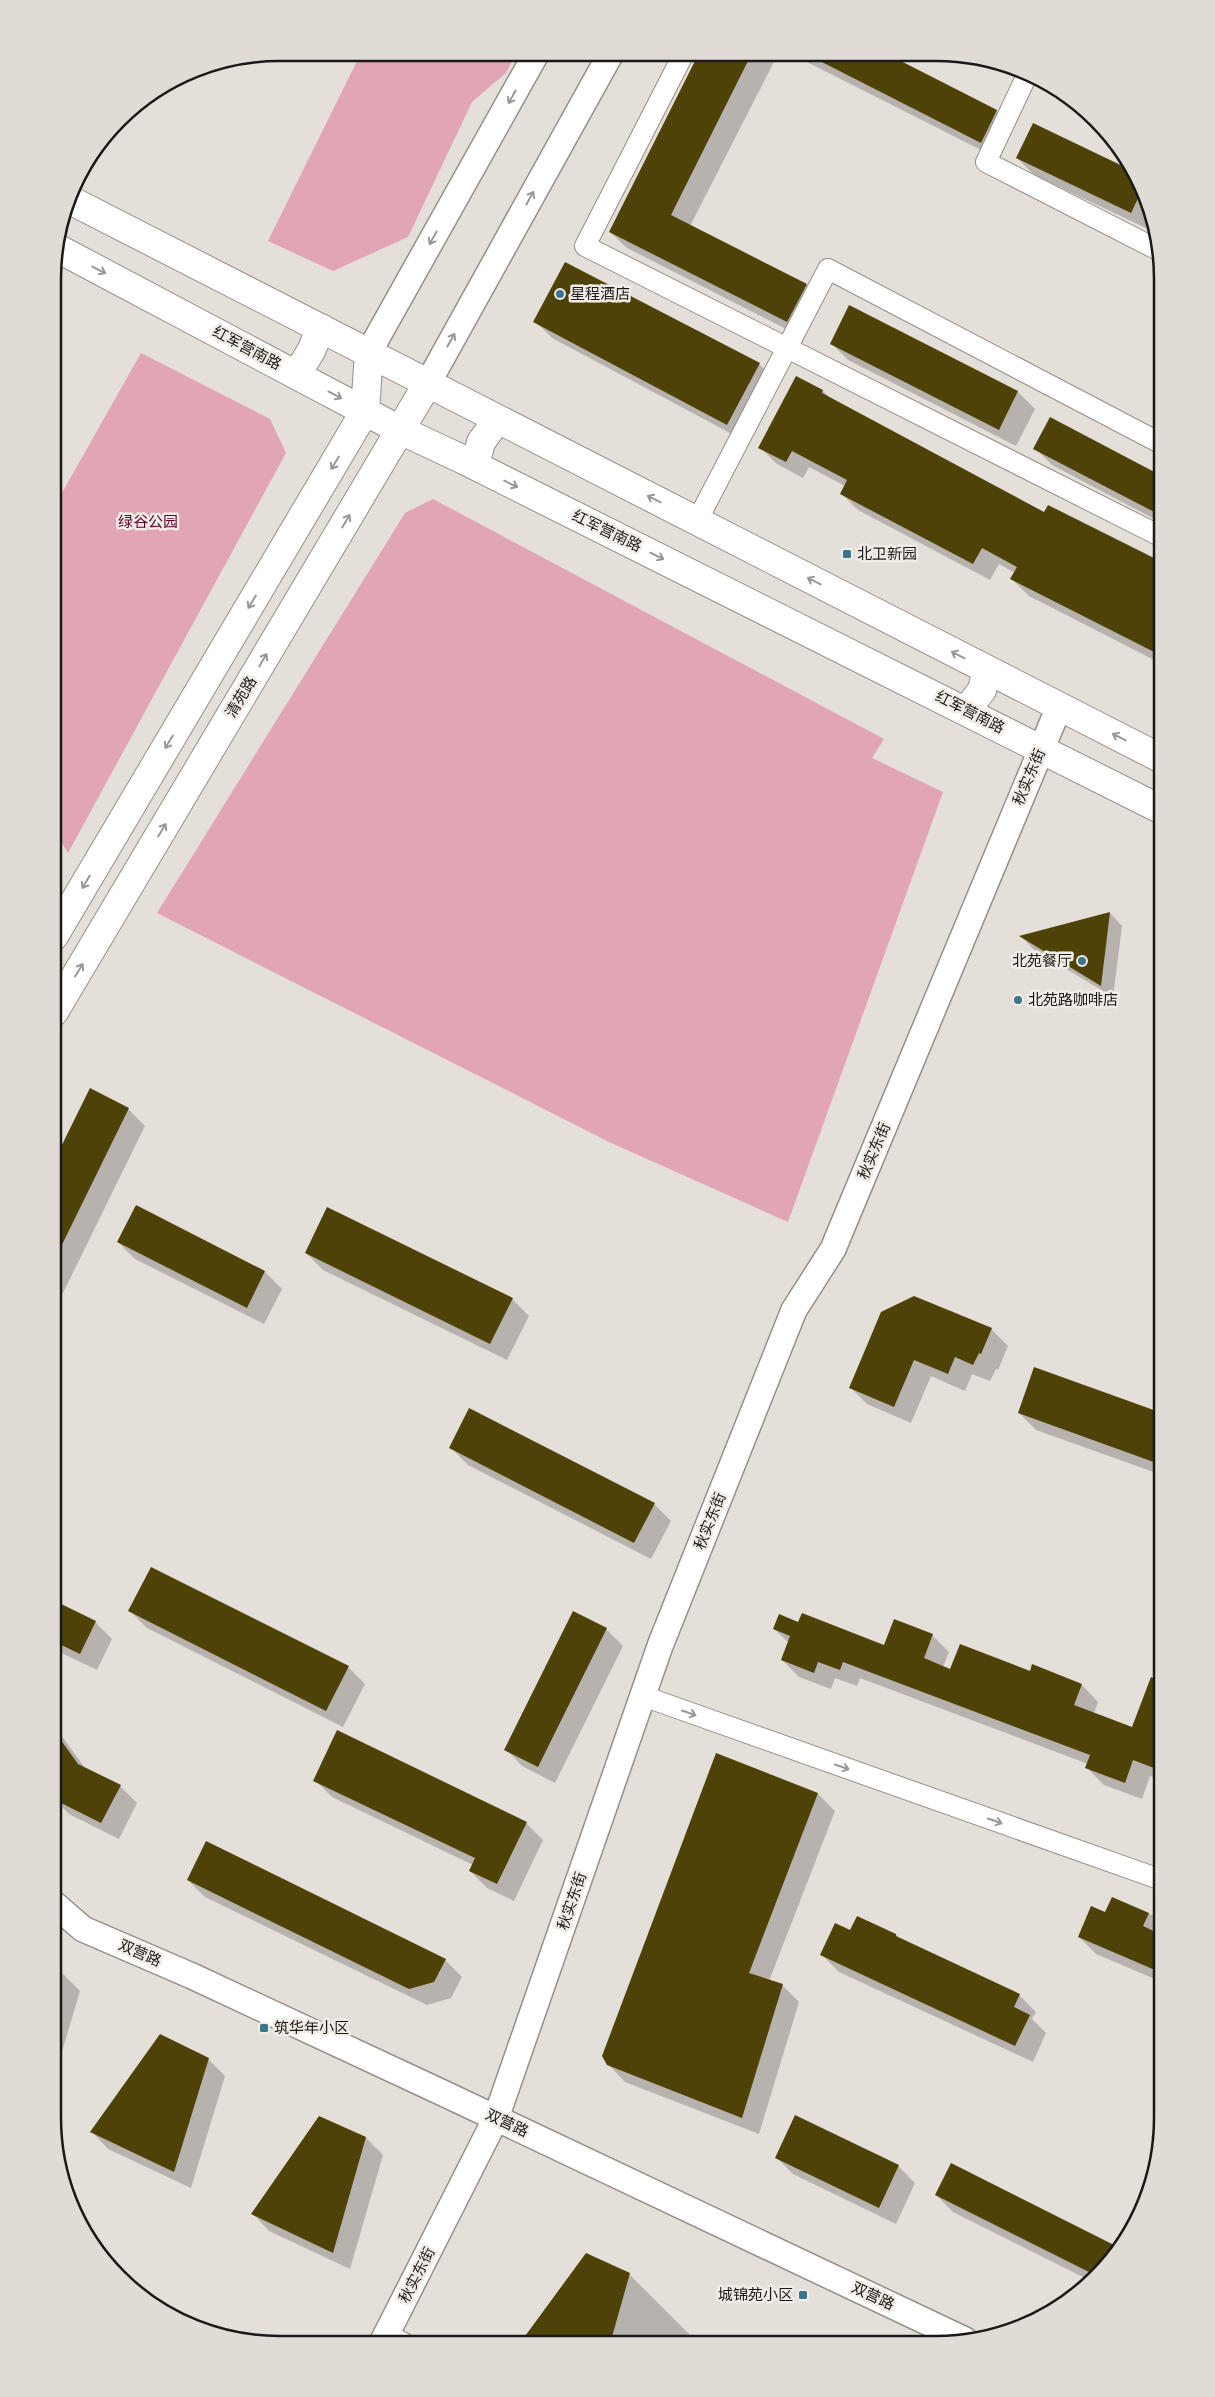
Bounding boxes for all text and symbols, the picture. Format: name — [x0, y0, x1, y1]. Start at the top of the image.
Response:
one-way arrow — [507, 89, 517, 104]
one-way arrow — [526, 191, 535, 206]
one-way arrow — [428, 231, 438, 246]
one-way arrow — [91, 265, 106, 275]
place label: 星程酒店 — [570, 285, 630, 303]
marker: 星程酒店 — [554, 288, 566, 300]
street label: 红军营南路 — [210, 322, 284, 374]
one-way arrow — [447, 334, 457, 348]
one-way arrow — [327, 391, 342, 400]
one-way arrow — [329, 455, 339, 469]
one-way arrow — [504, 479, 519, 489]
one-way arrow — [646, 494, 661, 504]
street label: 红军营南路 — [569, 506, 645, 556]
park label: 绿谷公园 — [118, 513, 178, 531]
one-way arrow — [341, 514, 351, 528]
place label: 北卫新园 — [857, 545, 917, 563]
marker: 北卫新园 — [841, 548, 853, 560]
one-way arrow — [649, 552, 664, 561]
one-way arrow — [807, 576, 822, 585]
one-way arrow — [246, 595, 256, 609]
one-way arrow — [951, 650, 966, 660]
one-way arrow — [258, 654, 268, 668]
street label: 清苑路 — [222, 673, 260, 721]
street label: 红军营南路 — [932, 687, 1008, 737]
one-way arrow — [1112, 732, 1127, 741]
one-way arrow — [163, 734, 173, 748]
street label: 秋实东街 — [1009, 746, 1049, 808]
one-way arrow — [157, 823, 167, 838]
one-way arrow — [80, 874, 90, 888]
place label: 北苑餐厅 — [1012, 952, 1072, 970]
marker: 北苑餐厅 — [1076, 955, 1088, 967]
one-way arrow — [74, 963, 84, 977]
place label: 北苑路咖啡店 — [1028, 991, 1118, 1009]
marker: 北苑路咖啡店 — [1012, 994, 1024, 1006]
street label: 秋实东街 — [854, 1120, 894, 1182]
street label: 秋实东街 — [690, 1490, 730, 1552]
one-way arrow — [680, 1709, 696, 1718]
one-way arrow — [834, 1763, 849, 1772]
one-way arrow — [987, 1817, 1002, 1826]
street label: 秋实东街 — [554, 1870, 590, 1932]
street label: 双营路 — [116, 1936, 164, 1970]
place label: 筑华年小区 — [274, 2019, 349, 2037]
marker: 筑华年小区 — [258, 2022, 270, 2034]
street label: 双营路 — [483, 2105, 531, 2141]
street label: 秋实东街 — [395, 2244, 439, 2306]
street label: 双营路 — [849, 2278, 897, 2314]
place label: 城锦苑小区 — [718, 2286, 793, 2304]
marker: 城锦苑小区 — [797, 2289, 809, 2301]

